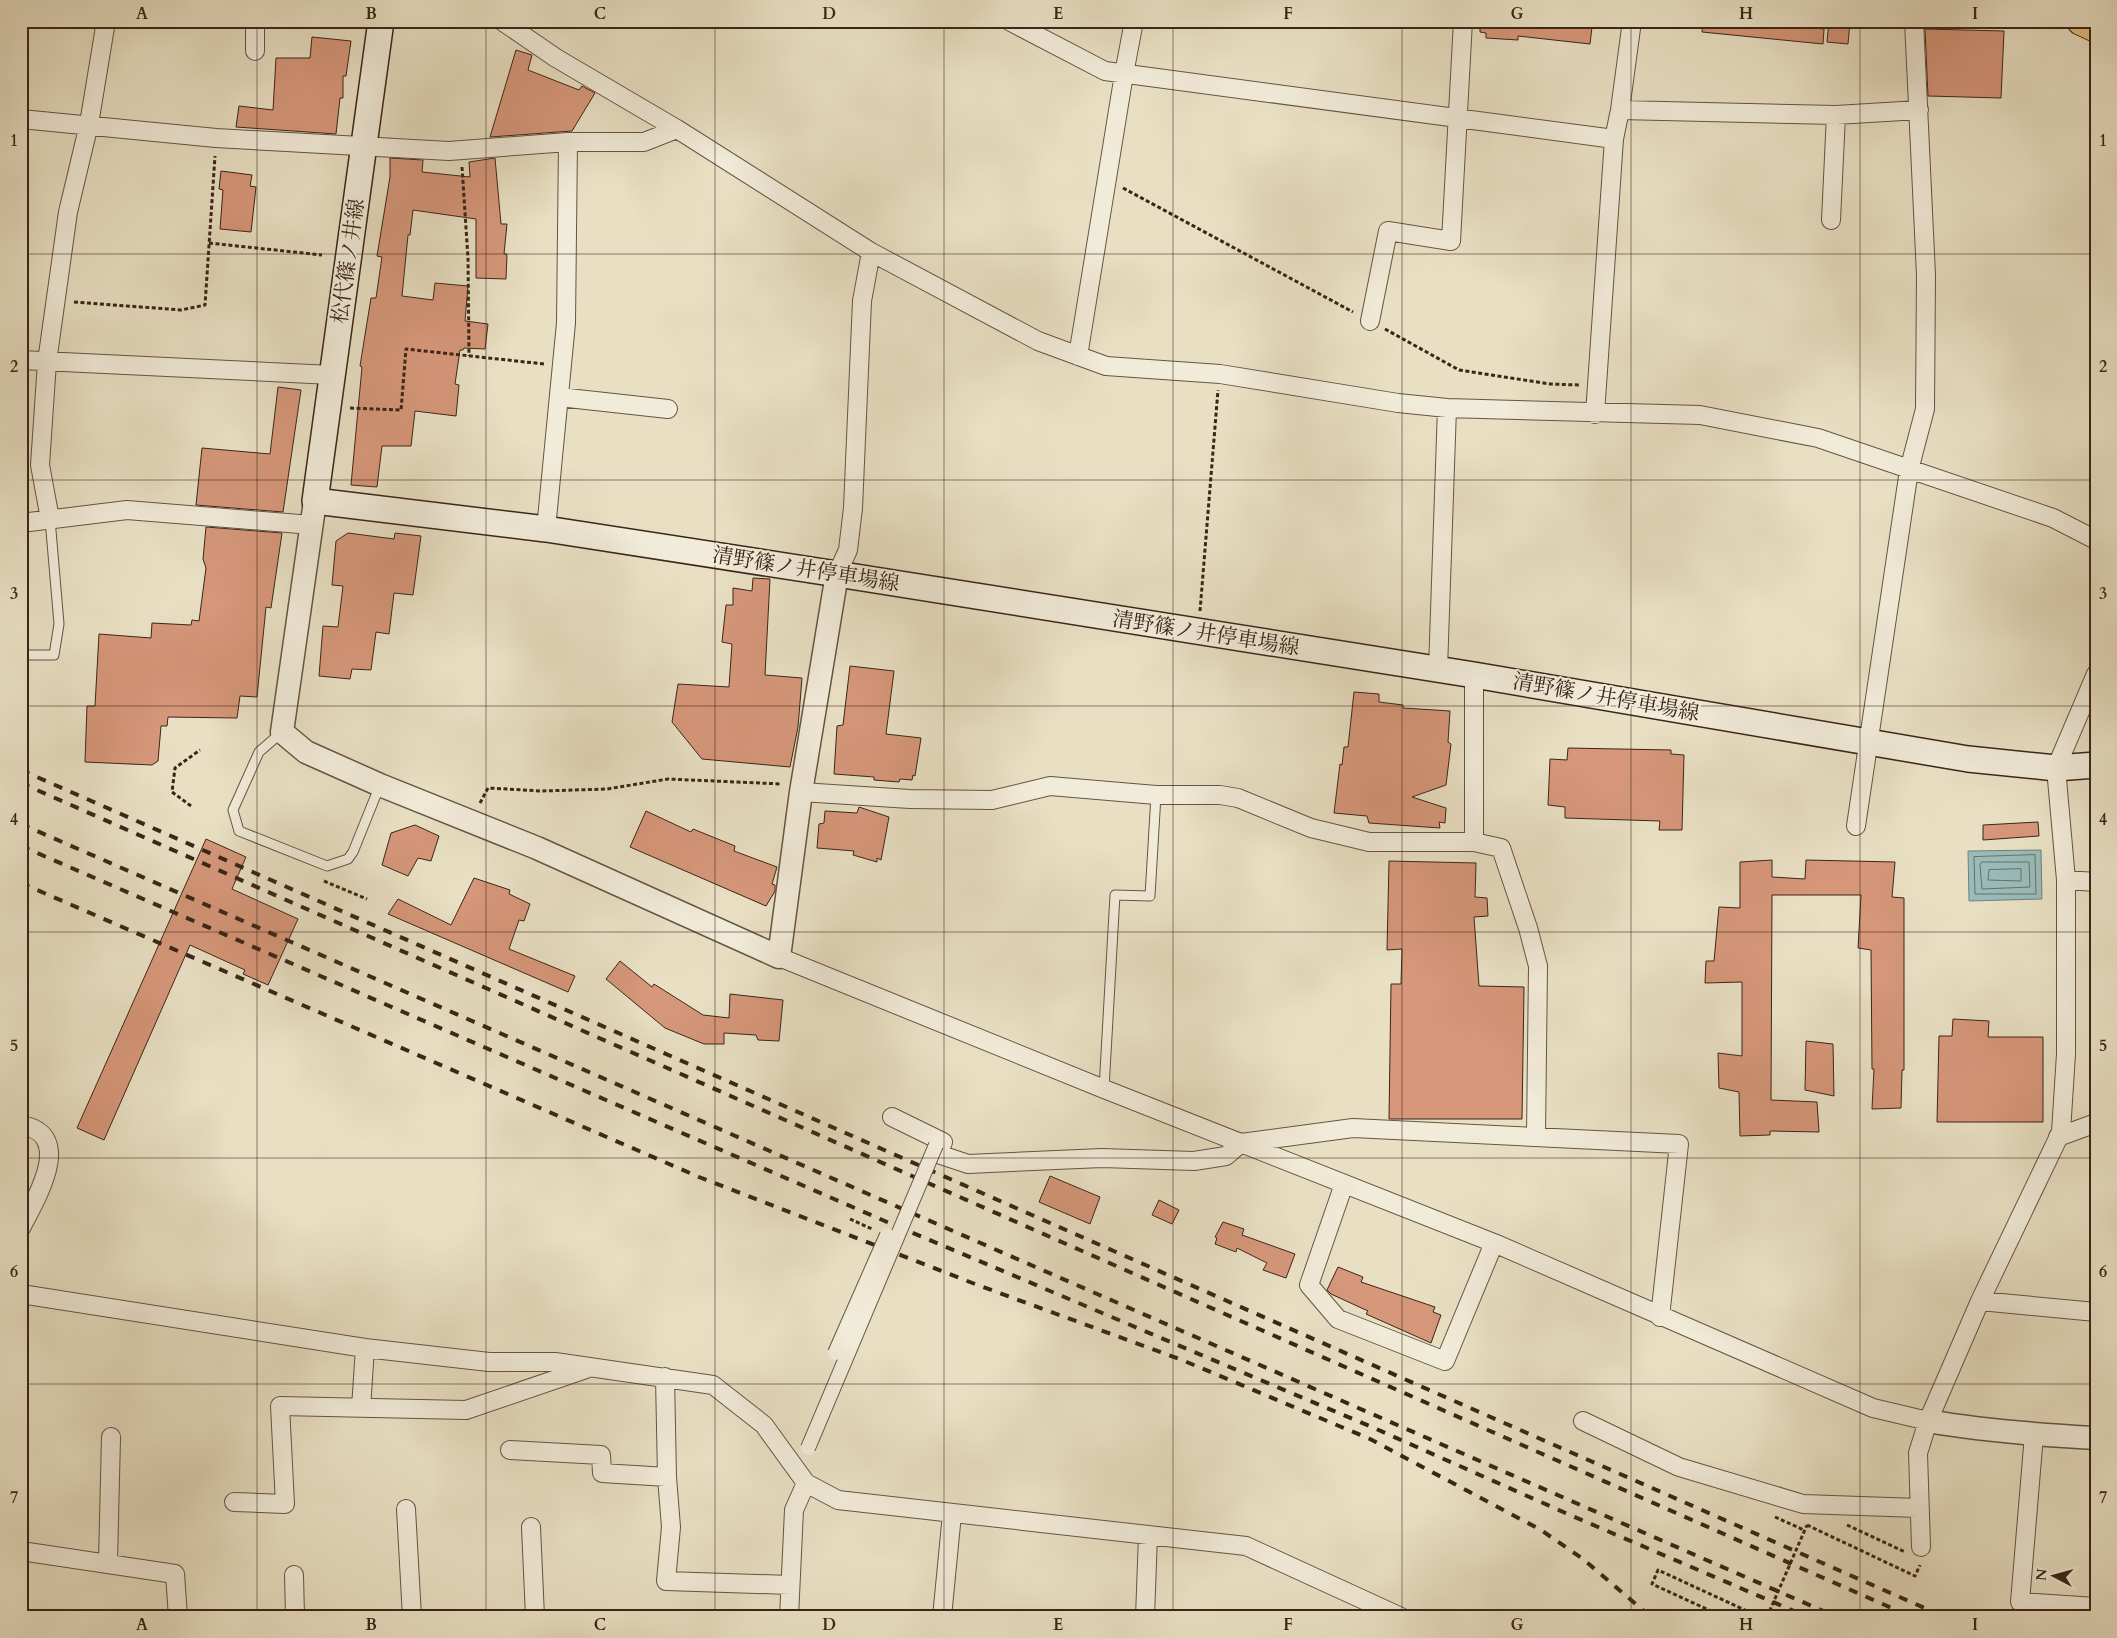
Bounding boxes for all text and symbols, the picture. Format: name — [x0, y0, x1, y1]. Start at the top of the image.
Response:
text: A — [136, 3, 148, 25]
text: B — [365, 3, 377, 25]
text: C — [594, 3, 606, 25]
text: D — [822, 3, 836, 25]
text: E — [1053, 3, 1063, 25]
text: F — [1283, 3, 1293, 25]
text: G — [1510, 3, 1524, 25]
text: H — [1739, 3, 1753, 25]
text: I — [1972, 3, 1978, 25]
text: 1 — [10, 130, 18, 152]
text: 1 — [2099, 130, 2107, 152]
street label: 松代篠ノ井線 — [325, 197, 372, 325]
text: 2 — [10, 356, 18, 378]
text: 2 — [2099, 356, 2107, 378]
street label: 清野篠ノ井停車場線 — [710, 540, 902, 599]
text: 3 — [10, 583, 18, 605]
text: 3 — [2099, 583, 2107, 605]
street label: 清野篠ノ井停車場線 — [1110, 604, 1302, 663]
street label: 清野篠ノ井停車場線 — [1510, 667, 1701, 728]
text: 4 — [10, 809, 18, 831]
text: 4 — [2099, 809, 2107, 831]
text: 5 — [10, 1035, 18, 1057]
text: 5 — [2099, 1035, 2107, 1057]
text: 6 — [10, 1261, 18, 1283]
text: 6 — [2099, 1261, 2107, 1283]
text: 7 — [10, 1487, 18, 1509]
text: 7 — [2099, 1487, 2107, 1509]
north arrow — [2030, 1550, 2080, 1600]
text: N — [2031, 1568, 2052, 1582]
text: A — [136, 1614, 148, 1636]
text: B — [365, 1614, 377, 1636]
text: C — [594, 1614, 606, 1636]
text: D — [822, 1614, 836, 1636]
text: E — [1053, 1614, 1063, 1636]
text: F — [1283, 1614, 1293, 1636]
text: G — [1510, 1614, 1524, 1636]
text: H — [1739, 1614, 1753, 1636]
text: I — [1972, 1614, 1978, 1636]

